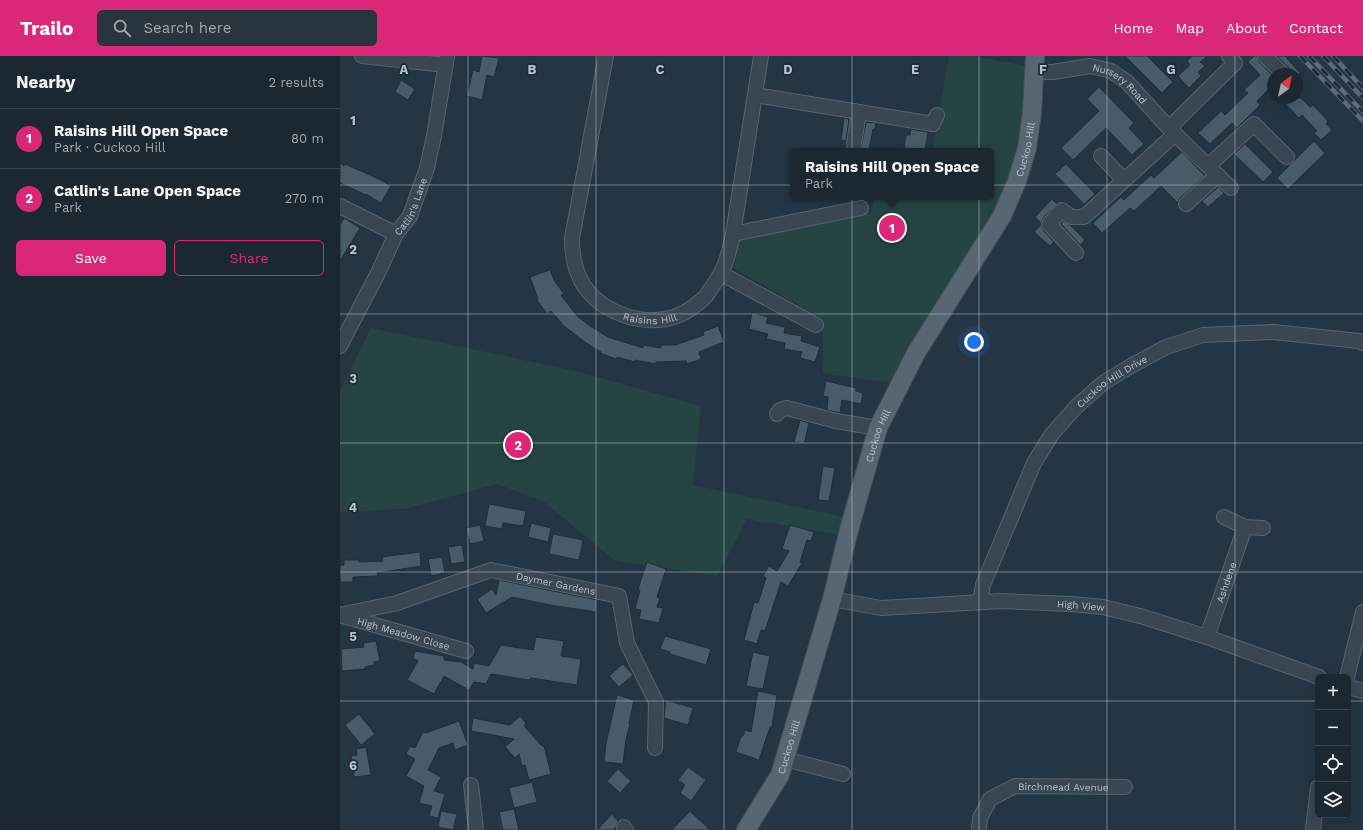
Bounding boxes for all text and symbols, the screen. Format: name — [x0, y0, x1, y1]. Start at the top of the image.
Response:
search box — [97, 10, 377, 46]
text: Trailo — [20, 17, 73, 40]
icon: search — [111, 17, 133, 39]
text: Search here — [143, 19, 231, 37]
text: Home — [1113, 20, 1153, 36]
text: Map — [1175, 20, 1204, 36]
text: About — [1226, 20, 1267, 36]
text: Contact — [1289, 20, 1343, 36]
street label: Nursery Road — [1092, 61, 1149, 106]
text: A — [400, 62, 409, 77]
text: B — [528, 62, 537, 77]
text: C — [656, 62, 665, 77]
text: D — [783, 62, 793, 77]
text: E — [911, 62, 919, 77]
text: F — [1039, 62, 1047, 77]
text: G — [1166, 62, 1176, 77]
north arrow — [1267, 68, 1303, 104]
text: Nearby — [16, 72, 75, 92]
text: 2 results — [269, 75, 324, 90]
text: 1 — [350, 113, 356, 128]
street label: Cuckoo Hill — [1013, 121, 1036, 178]
text: Raisins Hill Open Space — [54, 122, 228, 140]
text: 1 — [26, 131, 32, 146]
text: 80 m — [291, 131, 324, 146]
text: Park · Cuckoo Hill — [54, 140, 166, 155]
popup — [790, 148, 994, 200]
text: Raisins Hill Open Space — [805, 158, 979, 176]
street label: Catlin's Lane — [392, 176, 429, 237]
text: Park — [805, 176, 833, 191]
text: Catlin's Lane Open Space — [54, 182, 241, 200]
text: 2 — [25, 191, 33, 206]
text: 270 m — [285, 191, 324, 206]
text: Park — [54, 200, 82, 215]
pin: 1 — [879, 213, 905, 243]
button: Save — [16, 240, 166, 276]
button: Share — [174, 240, 324, 276]
text: 2 — [349, 242, 357, 257]
street label: Raisins Hill — [622, 310, 678, 326]
your location — [964, 332, 984, 352]
street label: Cuckoo Hill Drive — [1074, 353, 1149, 410]
text: 3 — [349, 371, 357, 386]
street label: Cuckoo Hill — [863, 407, 892, 463]
pin: 2 — [505, 430, 531, 460]
text: 4 — [349, 500, 358, 515]
street label: Ashdene — [1214, 560, 1238, 604]
street label: Daymer Gardens — [515, 570, 596, 597]
street label: High View — [1057, 598, 1106, 613]
street label: High Meadow Close — [356, 615, 451, 652]
text: 5 — [349, 629, 357, 644]
map controls — [1315, 674, 1351, 818]
button: + — [1315, 674, 1351, 710]
button: − — [1315, 710, 1351, 746]
street label: Cuckoo Hill — [775, 719, 801, 775]
button: locate — [1315, 746, 1351, 782]
text: 6 — [349, 758, 357, 773]
street label: Birchmead Avenue — [1018, 781, 1109, 792]
button: layers — [1315, 782, 1351, 818]

